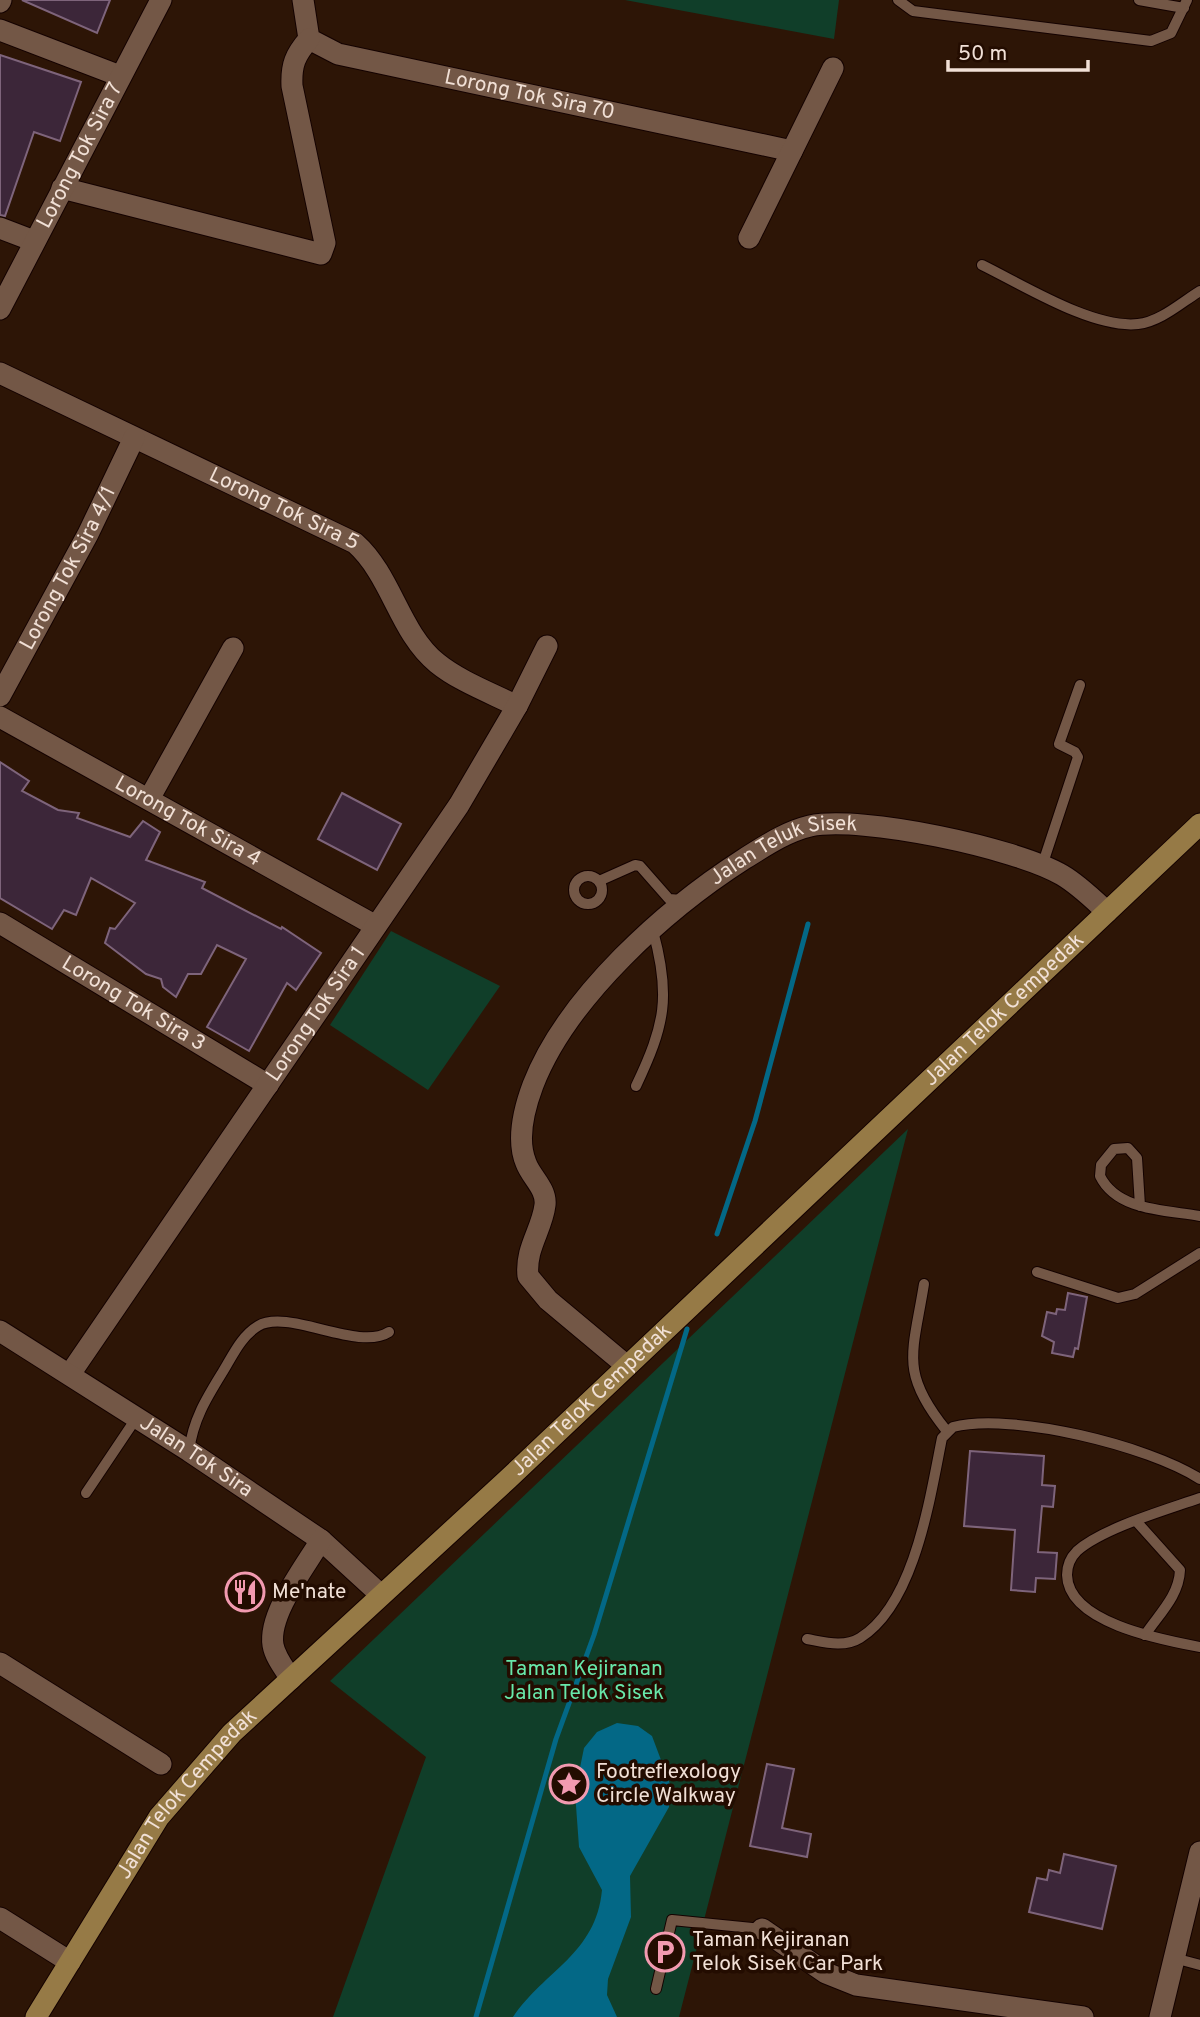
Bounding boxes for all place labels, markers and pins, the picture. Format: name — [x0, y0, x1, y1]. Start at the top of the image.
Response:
restaurant icon: Me'nate — [224, 1571, 266, 1613]
place label: Me'nate — [272, 1579, 346, 1606]
place label: Footreflexology Circle Walkway — [596, 1759, 741, 1810]
place icon: Footreflexology Circle Walkway — [548, 1763, 590, 1805]
place label: Taman Kejiranan Telok Sisek Car Park — [692, 1927, 883, 1978]
parking icon: Taman Kejiranan Telok Sisek Car Park — [644, 1931, 686, 1973]

